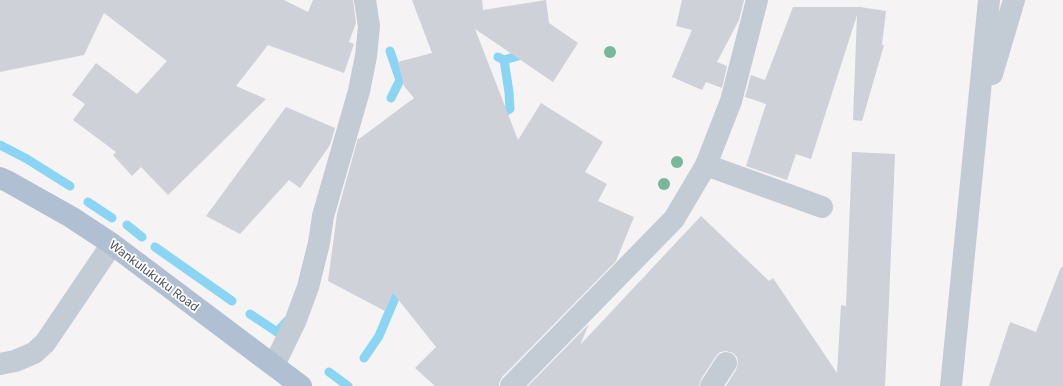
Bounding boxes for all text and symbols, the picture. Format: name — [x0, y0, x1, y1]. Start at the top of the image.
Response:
street label: Wankulukuku Road — [106, 237, 202, 314]

